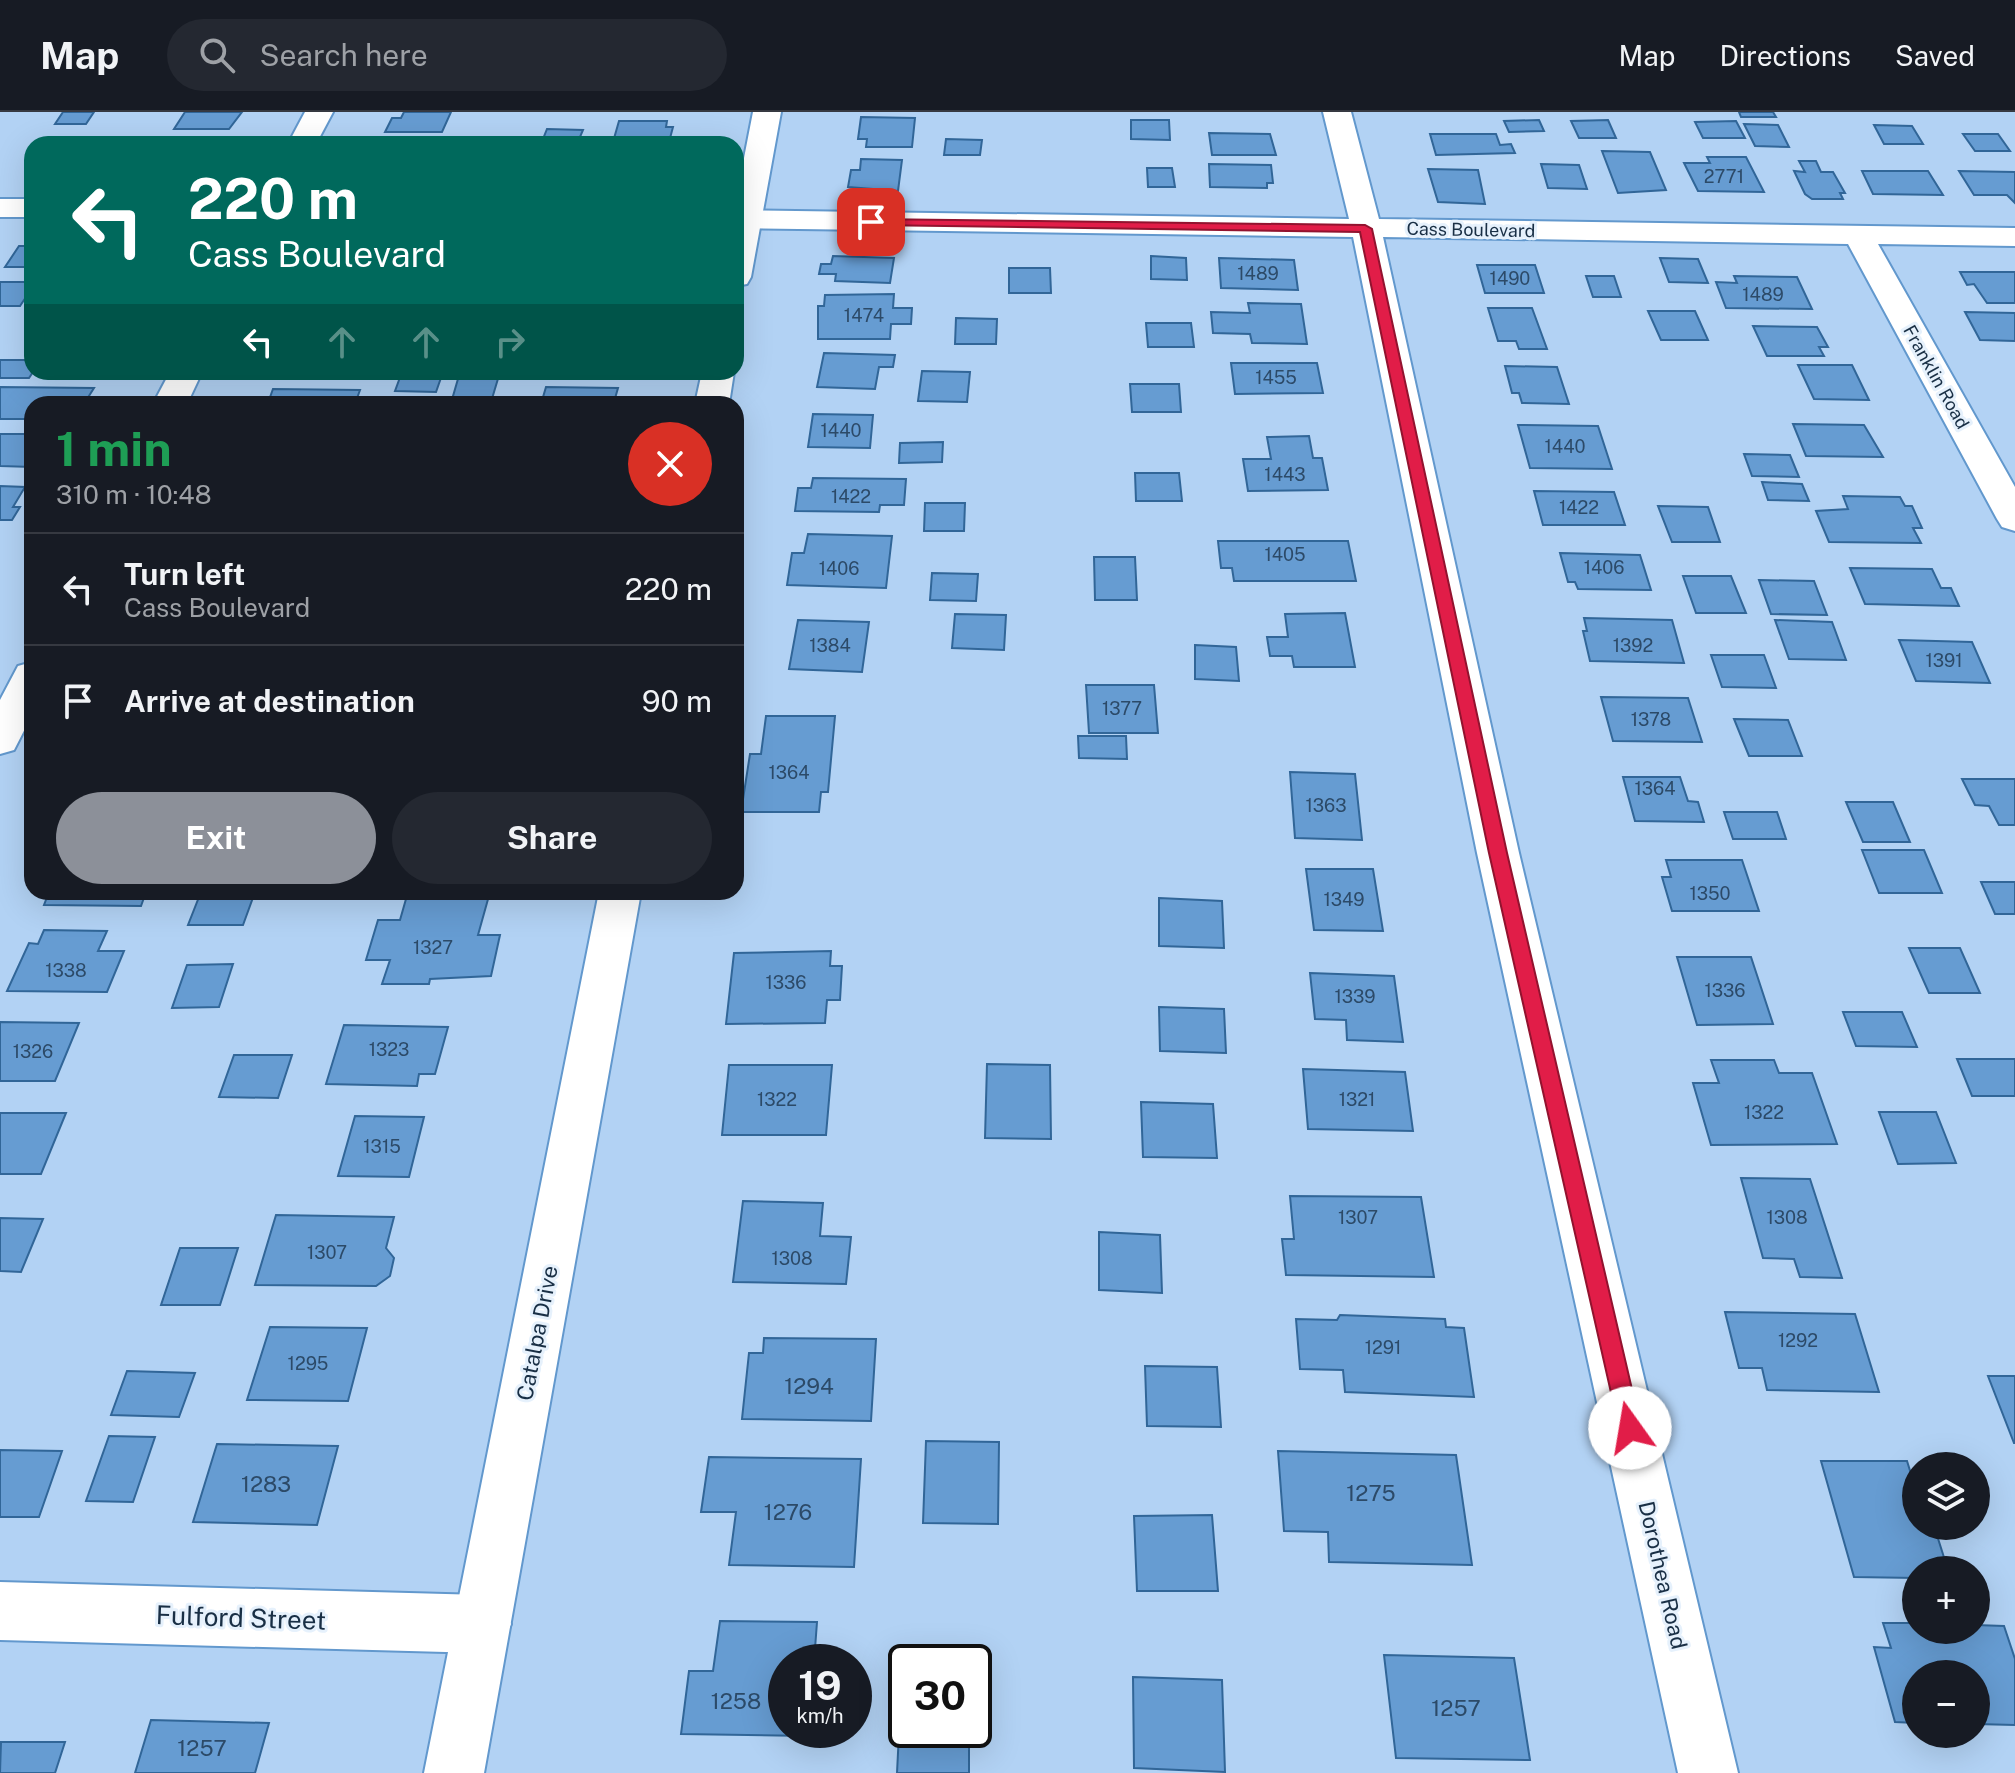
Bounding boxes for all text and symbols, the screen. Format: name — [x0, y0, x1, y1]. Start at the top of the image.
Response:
search box — [167, 19, 727, 91]
text: Map — [40, 33, 119, 78]
icon: search — [195, 33, 239, 77]
text: Search here — [259, 37, 428, 73]
text: Map — [1619, 39, 1675, 72]
text: Directions — [1719, 39, 1851, 72]
text: Saved — [1895, 39, 1975, 72]
text: 220 m — [188, 166, 358, 232]
house number: 2771 — [1704, 166, 1744, 187]
icon: left — [56, 168, 160, 272]
pin — [837, 188, 905, 256]
icon: arrive — [849, 200, 893, 244]
street label: Cass Boulevard — [1406, 218, 1536, 241]
text: Cass Boulevard — [188, 233, 446, 275]
house number: 1489 — [1237, 263, 1279, 284]
house number: 1490 — [1490, 268, 1530, 289]
house number: 1489 — [1742, 284, 1784, 305]
house number: 1474 — [844, 305, 884, 326]
icon: left — [236, 320, 280, 364]
icon: ahead — [320, 320, 364, 364]
icon: ahead — [404, 320, 448, 364]
icon: right — [488, 320, 532, 364]
street label: Franklin Road — [1899, 321, 1974, 432]
house number: 1455 — [1255, 367, 1297, 388]
text: 1 min — [56, 420, 172, 477]
house number: 1440 — [821, 420, 861, 441]
button: close — [628, 422, 712, 506]
house number: 1440 — [1545, 436, 1585, 457]
house number: 1443 — [1264, 464, 1306, 485]
text: 310 m · 10:48 — [56, 479, 211, 510]
house number: 1422 — [831, 486, 871, 507]
house number: 1422 — [1559, 497, 1599, 518]
house number: 1405 — [1264, 544, 1306, 565]
text: Turn left — [124, 556, 245, 592]
house number: 1406 — [1584, 557, 1624, 578]
house number: 1406 — [819, 558, 859, 579]
icon: left — [56, 567, 100, 611]
text: 220 m — [625, 571, 712, 607]
text: Cass Boulevard — [124, 592, 310, 623]
house number: 1384 — [809, 635, 851, 656]
house number: 1392 — [1613, 635, 1653, 656]
house number: 1391 — [1925, 650, 1963, 671]
icon: arrive — [56, 679, 100, 723]
text: Arrive at destination — [124, 683, 415, 719]
text: 90 m — [642, 683, 712, 719]
house number: 1377 — [1102, 698, 1142, 719]
house number: 1378 — [1631, 709, 1671, 730]
house number: 1364 — [768, 762, 810, 783]
house number: 1364 — [1634, 778, 1676, 799]
button: Exit — [56, 792, 376, 884]
button: Share — [392, 792, 712, 884]
house number: 1363 — [1306, 795, 1346, 816]
house number: 1350 — [1689, 883, 1731, 904]
house number: 1349 — [1323, 889, 1365, 910]
house number: 1327 — [413, 937, 453, 958]
house number: 1338 — [45, 960, 87, 981]
house number: 1336 — [766, 972, 806, 993]
house number: 1336 — [1705, 980, 1745, 1001]
house number: 1339 — [1334, 986, 1376, 1007]
house number: 1323 — [369, 1039, 409, 1060]
house number: 1326 — [13, 1041, 53, 1062]
house number: 1322 — [757, 1089, 797, 1110]
house number: 1321 — [1339, 1089, 1375, 1110]
house number: 1322 — [1744, 1102, 1784, 1123]
house number: 1315 — [363, 1136, 401, 1157]
house number: 1307 — [1338, 1207, 1378, 1228]
house number: 1308 — [1766, 1207, 1808, 1228]
house number: 1307 — [307, 1242, 347, 1263]
house number: 1308 — [771, 1248, 813, 1269]
street label: Catalpa Drive — [511, 1263, 563, 1403]
house number: 1292 — [1778, 1330, 1818, 1351]
house number: 1291 — [1365, 1337, 1401, 1358]
house number: 1295 — [288, 1353, 328, 1374]
house number: 1294 — [784, 1373, 834, 1399]
position arrow — [1588, 1386, 1672, 1470]
map controls — [1902, 1452, 1990, 1748]
button: layers — [1902, 1452, 1990, 1540]
house number: 1283 — [241, 1471, 291, 1497]
house number: 1275 — [1346, 1480, 1396, 1506]
street label: Dorothea Road — [1633, 1498, 1693, 1652]
house number: 1276 — [764, 1499, 812, 1525]
button: + — [1902, 1556, 1990, 1644]
street label: Fulford Street — [155, 1599, 327, 1636]
speed limit sign: 30 — [888, 1644, 992, 1748]
button: − — [1902, 1660, 1990, 1748]
text: 19 — [798, 1662, 842, 1709]
house number: 1258 — [711, 1688, 761, 1714]
house number: 1257 — [1431, 1695, 1481, 1721]
text: km/h — [796, 1704, 844, 1728]
house number: 1257 — [177, 1735, 227, 1761]

